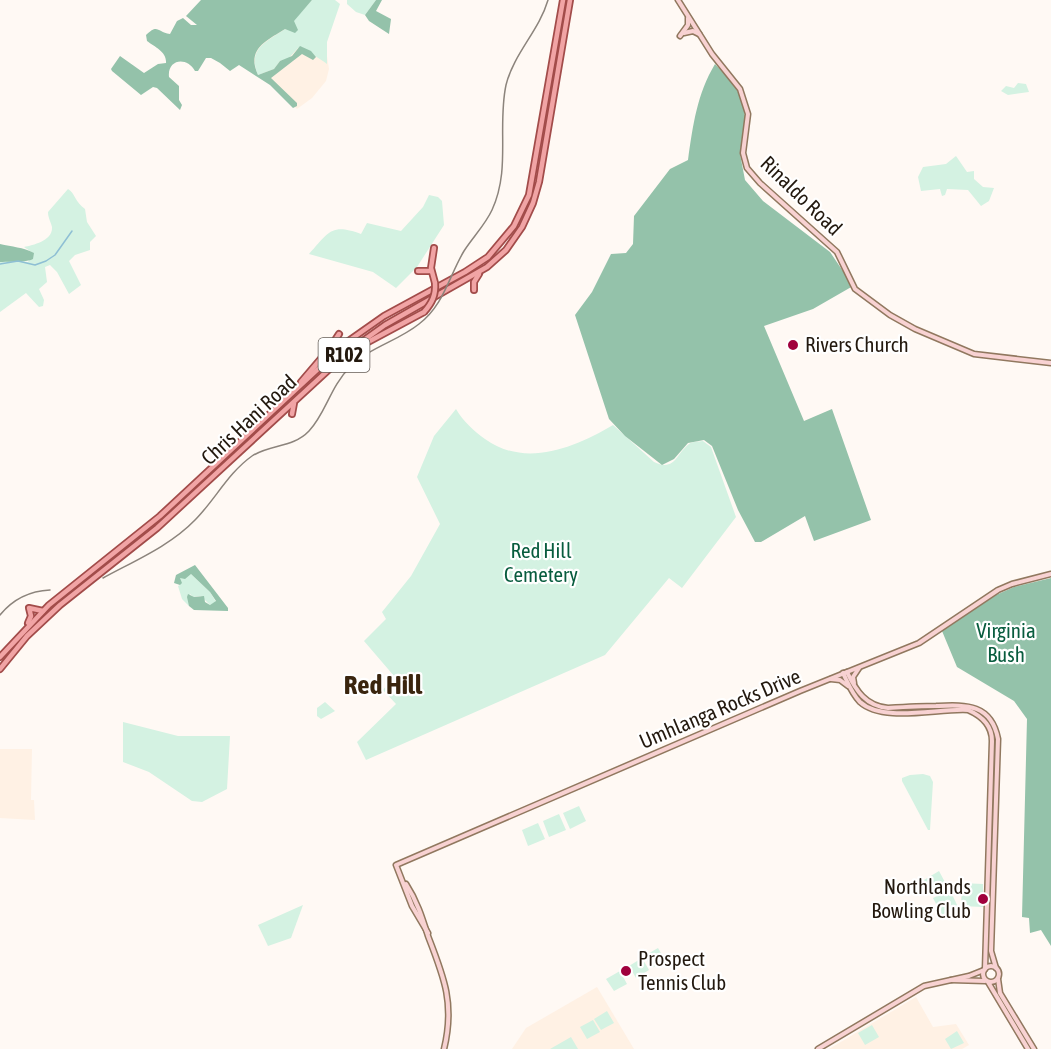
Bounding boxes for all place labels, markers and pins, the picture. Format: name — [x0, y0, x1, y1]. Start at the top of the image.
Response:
place label: Rivers Church — [805, 332, 909, 356]
marker: Rivers Church — [786, 338, 800, 352]
place label: Northlands Bowling Club — [871, 874, 971, 922]
marker: Northlands Bowling Club — [976, 892, 990, 906]
place label: Prospect Tennis Club — [638, 946, 726, 994]
marker: Prospect Tennis Club — [619, 964, 633, 978]

